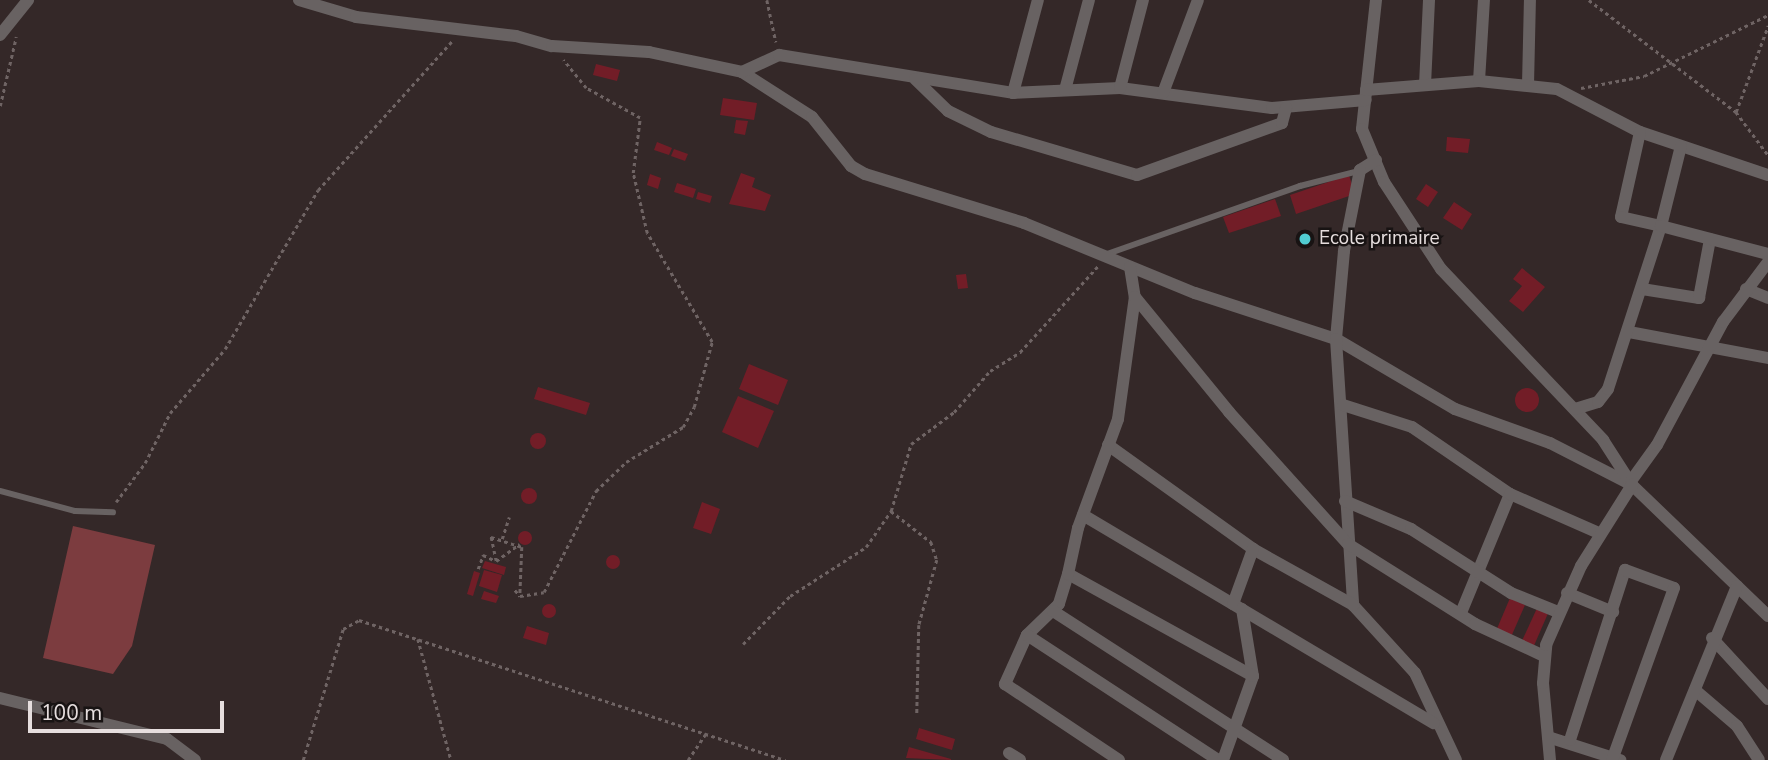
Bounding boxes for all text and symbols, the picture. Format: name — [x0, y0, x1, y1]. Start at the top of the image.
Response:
place label: Ecole primaire — [1319, 228, 1440, 250]
marker: Ecole primaire — [1297, 231, 1313, 247]
scale bar — [32, 686, 228, 730]
text: 100 m — [41, 699, 102, 727]

